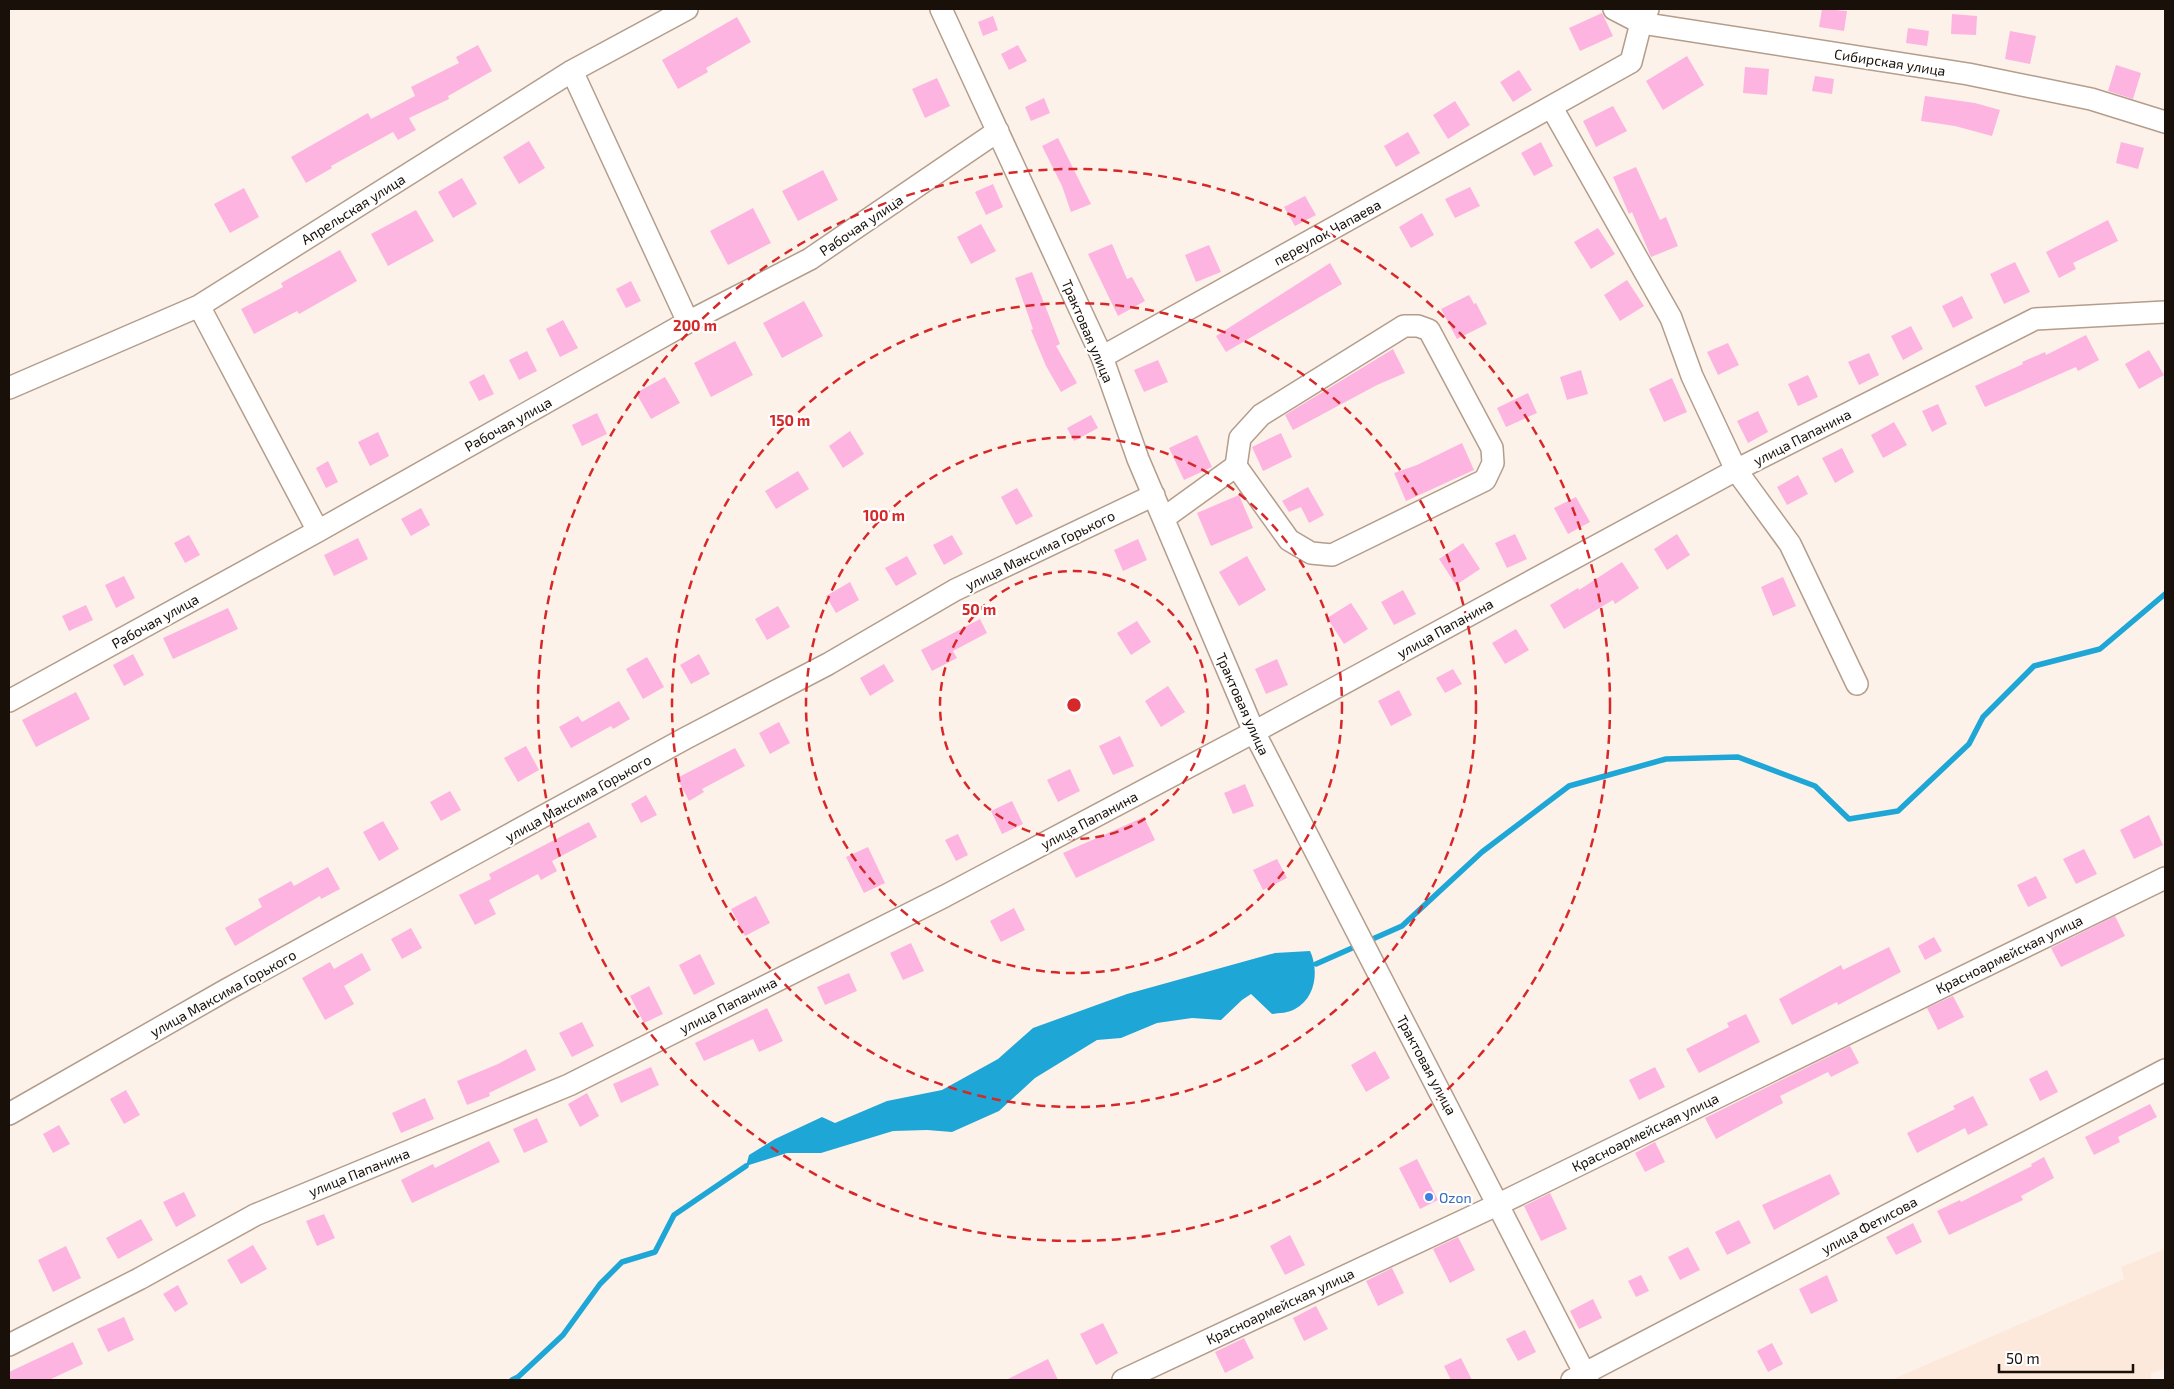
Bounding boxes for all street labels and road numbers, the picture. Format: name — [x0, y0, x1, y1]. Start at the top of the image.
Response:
street label: Сибирская улица — [1833, 45, 1947, 79]
street label: Апрельская улица — [298, 170, 408, 248]
street label: Рабочая улица — [816, 191, 906, 259]
street label: переулок Чапаева — [1270, 195, 1384, 269]
street label: Трактовая улица — [1059, 277, 1117, 385]
street label: Рабочая улица — [461, 393, 555, 455]
street label: улица Папанина — [1750, 405, 1854, 469]
street label: улица Максима Горького — [962, 506, 1118, 594]
street label: Рабочая улица — [108, 590, 202, 652]
street label: улица Папанина — [1394, 595, 1496, 661]
street label: Трактовая улица — [1213, 650, 1273, 758]
street label: улица Максима Горького — [502, 751, 654, 845]
street label: улица Папанина — [1038, 787, 1140, 853]
street label: Красноармейская улица — [1933, 911, 2085, 997]
street label: улица Максима Горького — [147, 946, 299, 1040]
street label: улица Папанина — [676, 973, 780, 1037]
street label: Трактовая улица — [1394, 1012, 1460, 1118]
street label: Красноармейская улица — [1569, 1089, 1721, 1175]
street label: улица Папанина — [306, 1144, 412, 1200]
street label: улица Фетисова — [1818, 1193, 1920, 1257]
street label: Красноармейская улица — [1203, 1264, 1357, 1348]

